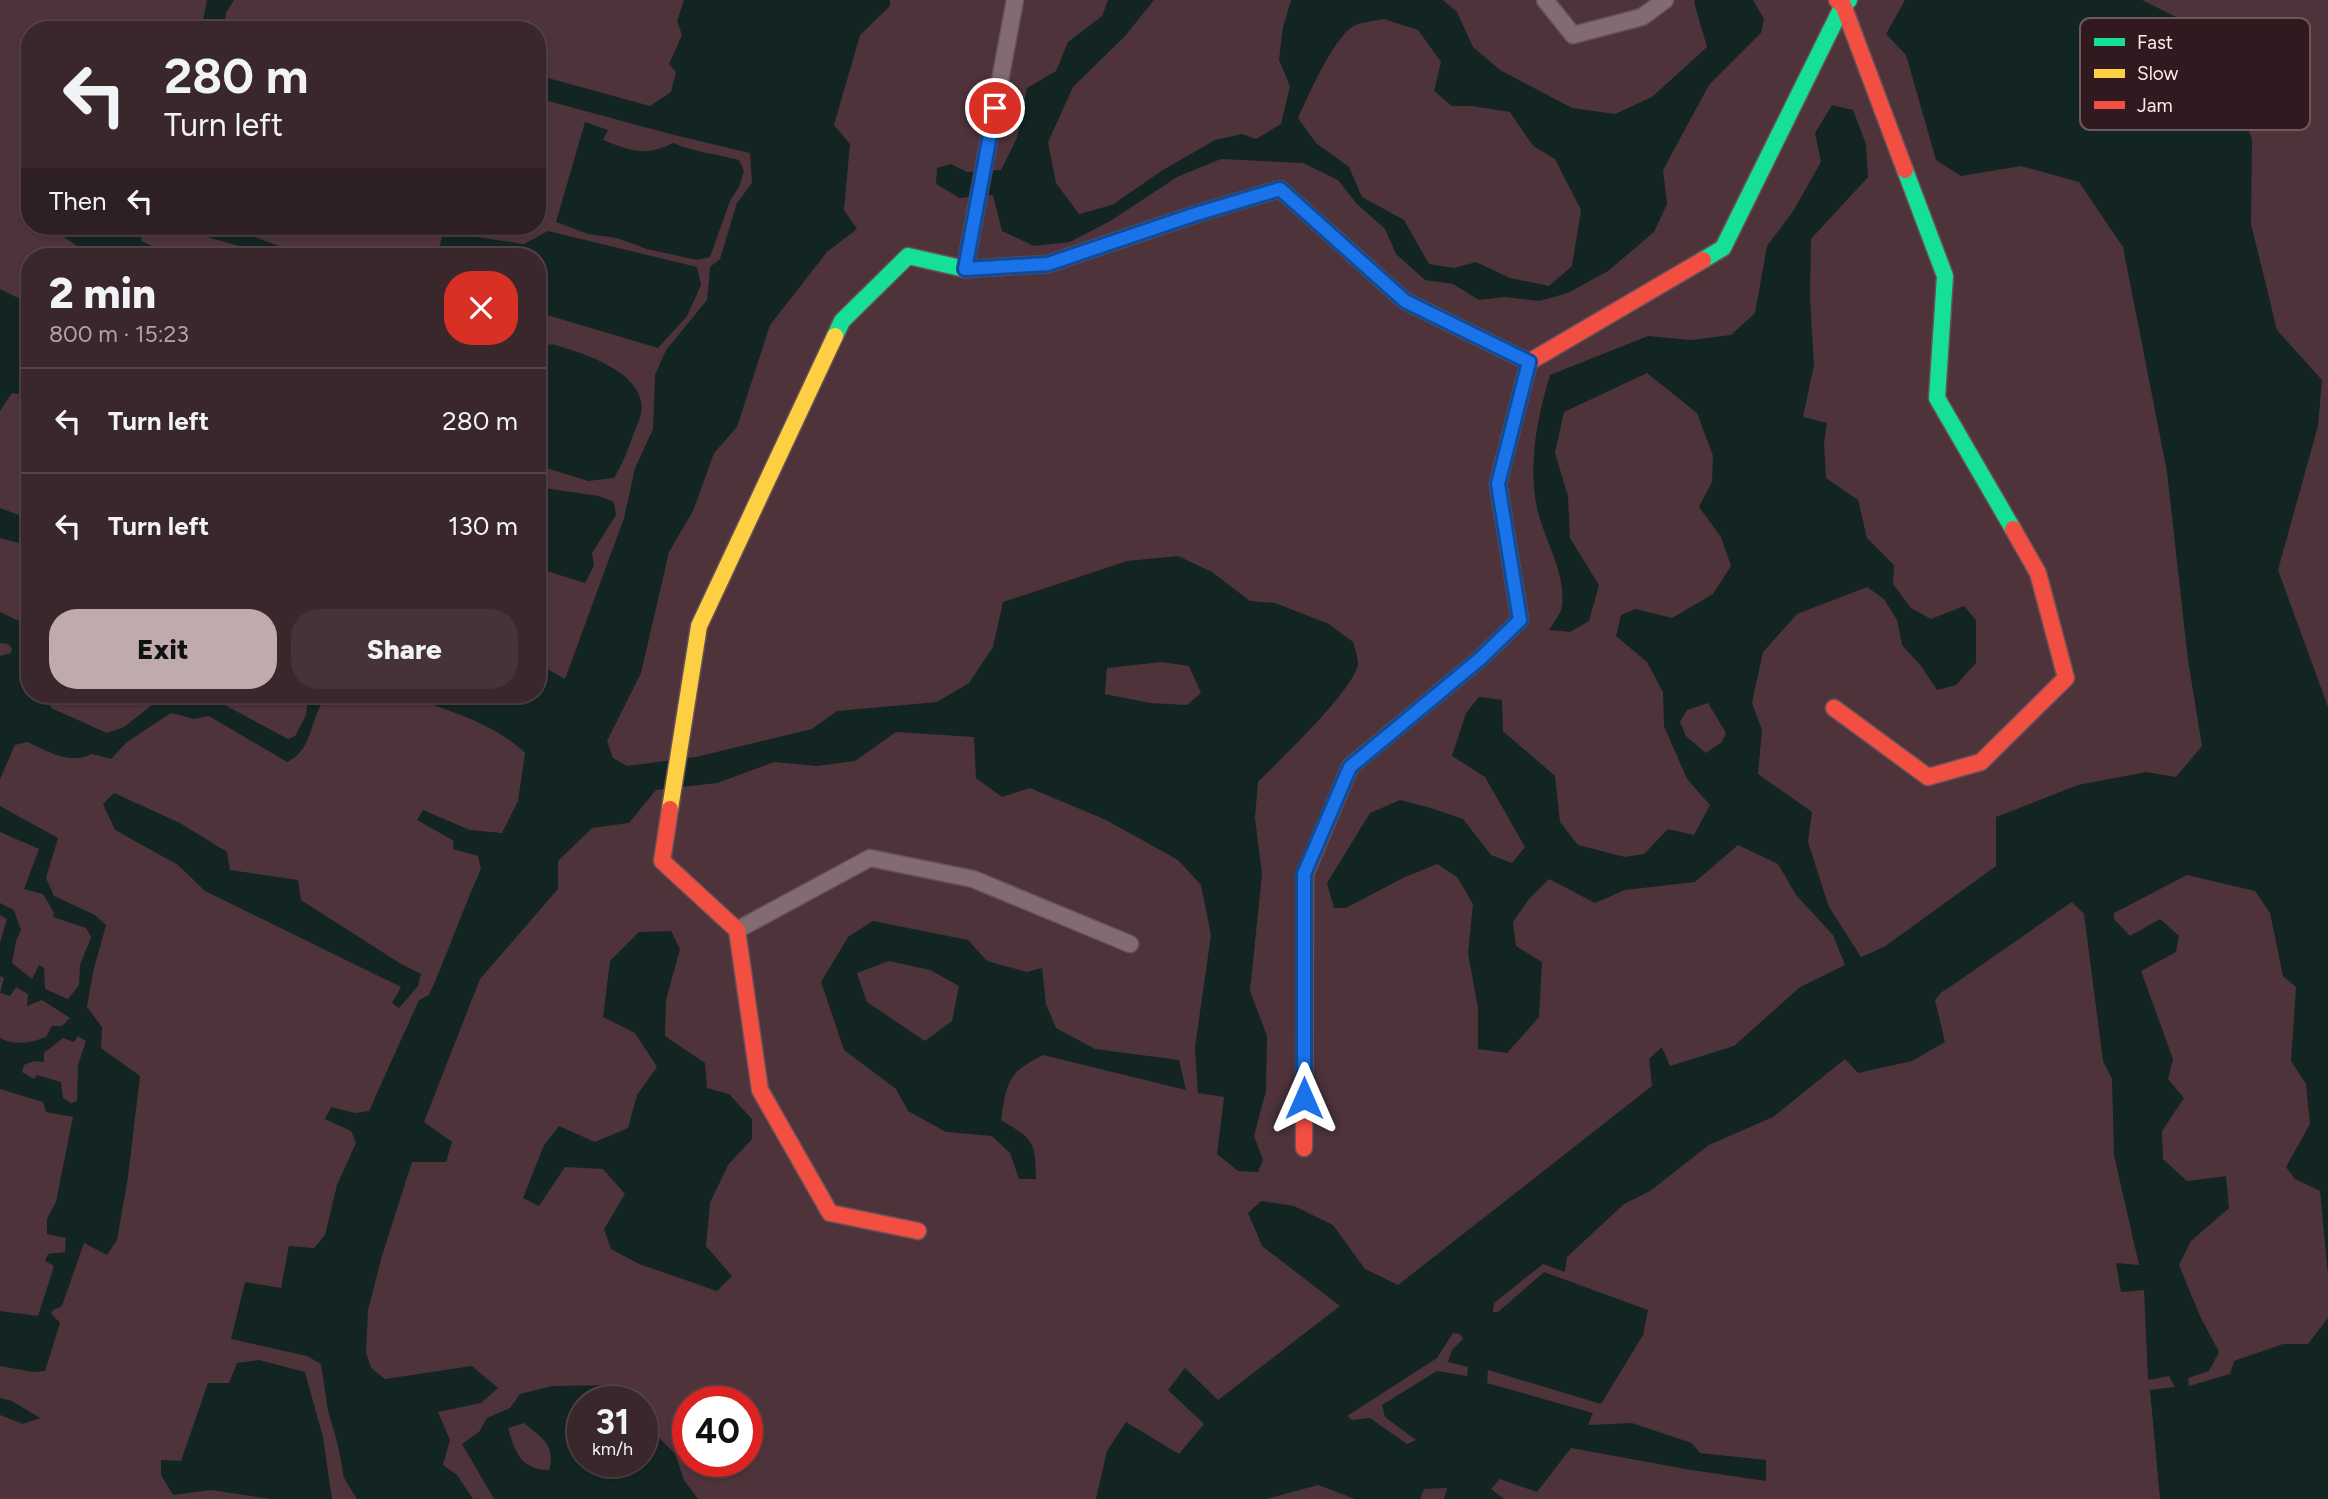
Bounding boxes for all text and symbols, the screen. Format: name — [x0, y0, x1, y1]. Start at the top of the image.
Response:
legend — [2080, 18, 2310, 130]
text: Fast — [2137, 31, 2173, 54]
text: 280 m — [164, 46, 309, 105]
icon: left — [49, 49, 140, 140]
text: Slow — [2137, 62, 2179, 85]
pin — [965, 78, 1025, 138]
icon: arrive — [976, 89, 1014, 127]
text: Jam — [2137, 94, 2173, 117]
text: Turn left — [164, 106, 283, 144]
icon: left — [121, 182, 159, 220]
text: Then — [49, 185, 107, 217]
text: 2 min — [49, 268, 156, 319]
button: close — [444, 271, 518, 345]
text: 800 m · 15:23 — [49, 320, 189, 348]
icon: left — [49, 402, 87, 440]
text: Turn left — [108, 405, 209, 437]
text: 280 m — [442, 405, 518, 437]
icon: left — [49, 507, 87, 545]
text: Turn left — [108, 510, 209, 542]
text: 130 m — [448, 510, 518, 542]
button: Exit — [49, 609, 277, 689]
button: Share — [291, 609, 518, 689]
position arrow — [1267, 1061, 1341, 1135]
speed limit sign: 40 — [672, 1386, 763, 1477]
text: 31 — [595, 1401, 630, 1443]
text: km/h — [592, 1438, 633, 1460]

